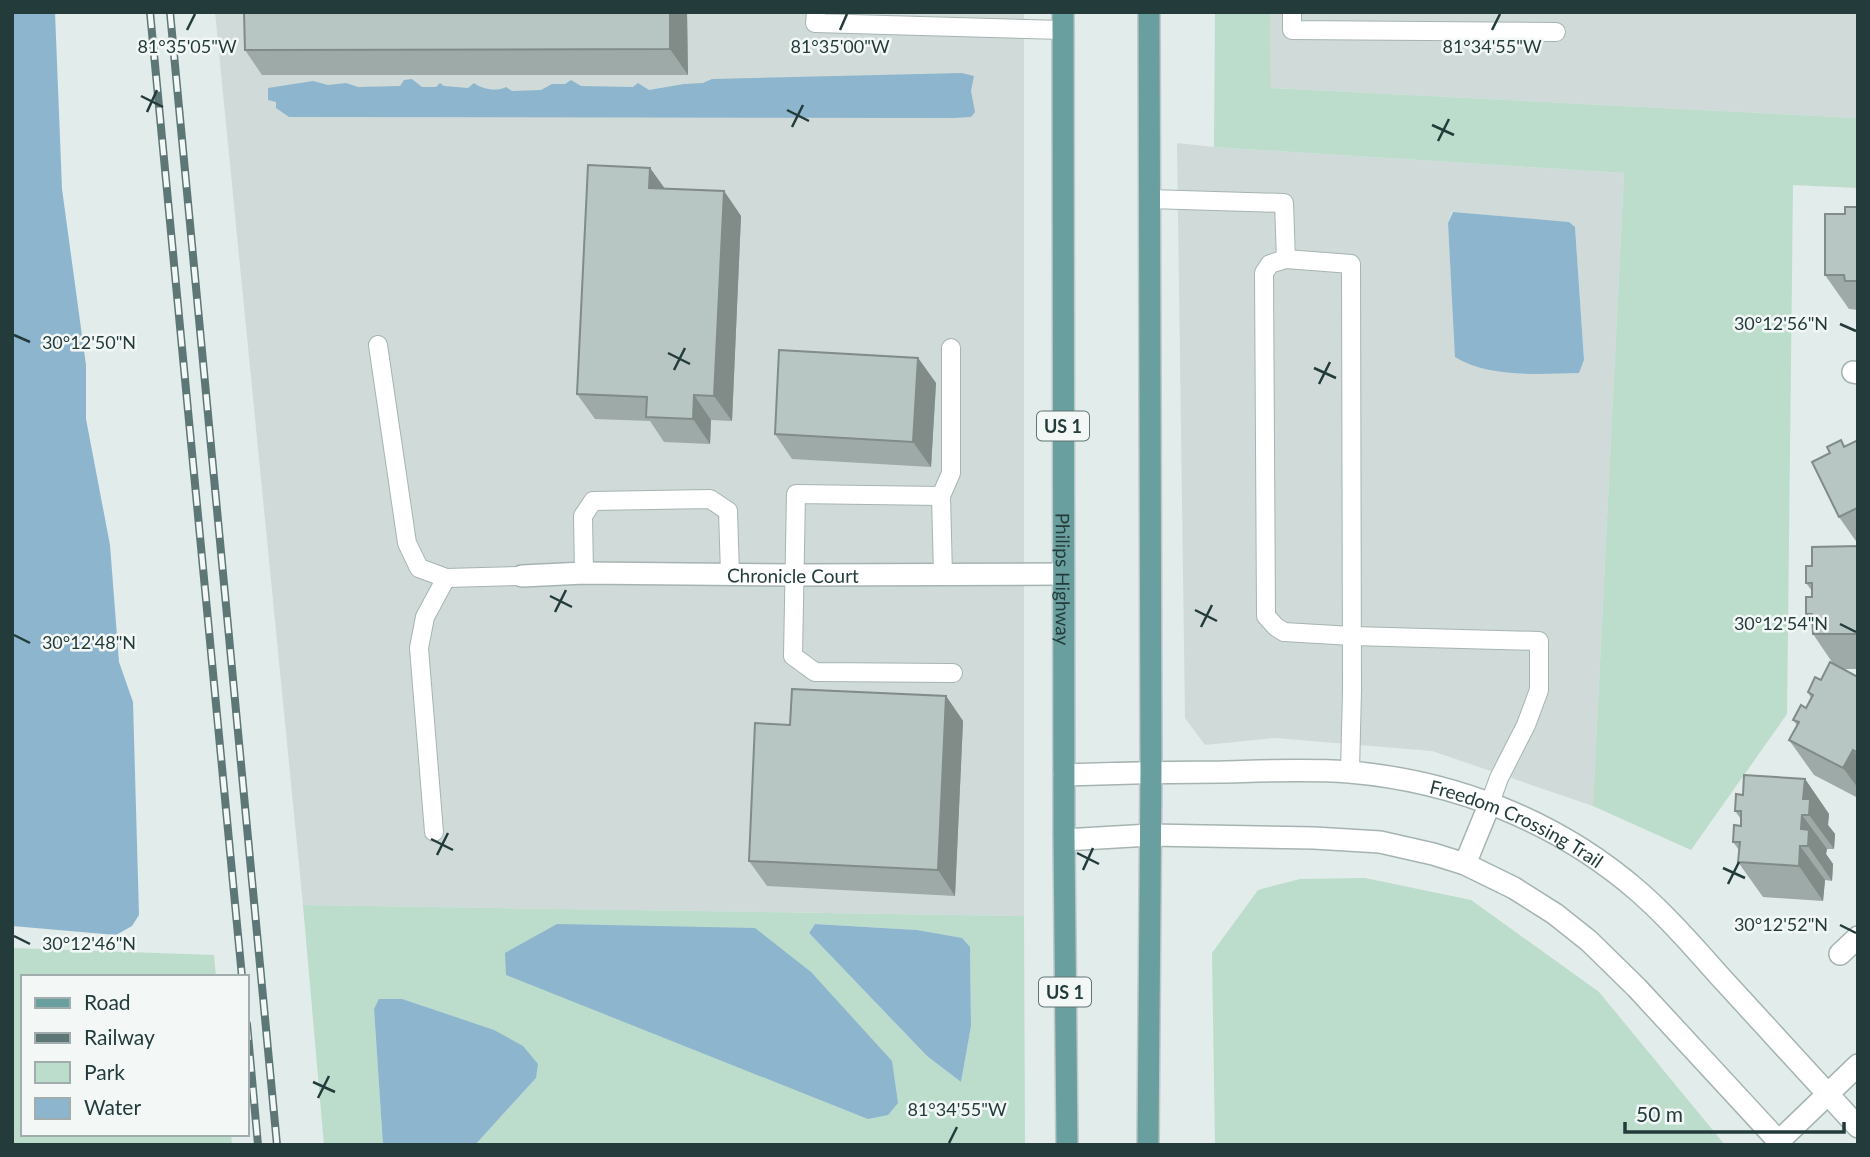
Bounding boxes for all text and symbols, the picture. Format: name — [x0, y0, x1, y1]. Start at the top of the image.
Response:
text: 81°35'05"W — [137, 35, 237, 57]
text: 81°35'00"W — [790, 35, 890, 57]
text: 81°34'55"W — [1442, 35, 1542, 57]
text: 30°12'56"N — [1734, 312, 1828, 334]
text: 30°12'50"N — [42, 331, 136, 353]
road number: US 1 — [1037, 412, 1089, 440]
street label: Philips Highway — [1052, 513, 1075, 645]
street label: Chronicle Court — [727, 563, 859, 587]
text: 30°12'54"N — [1734, 612, 1828, 634]
text: 30°12'48"N — [42, 631, 136, 653]
street label: Freedom Crossing Trail — [1428, 774, 1608, 872]
text: 30°12'52"N — [1734, 913, 1828, 935]
text: 30°12'46"N — [42, 932, 136, 954]
legend — [21, 975, 248, 1136]
road number: US 1 — [1039, 978, 1091, 1007]
text: Road — [84, 989, 131, 1014]
text: Railway — [84, 1024, 155, 1049]
text: Park — [84, 1059, 125, 1084]
scale bar — [1625, 1090, 1844, 1134]
text: Water — [84, 1094, 141, 1119]
text: 81°34'55"W — [907, 1098, 1007, 1120]
text: 50 m — [1636, 1101, 1683, 1126]

